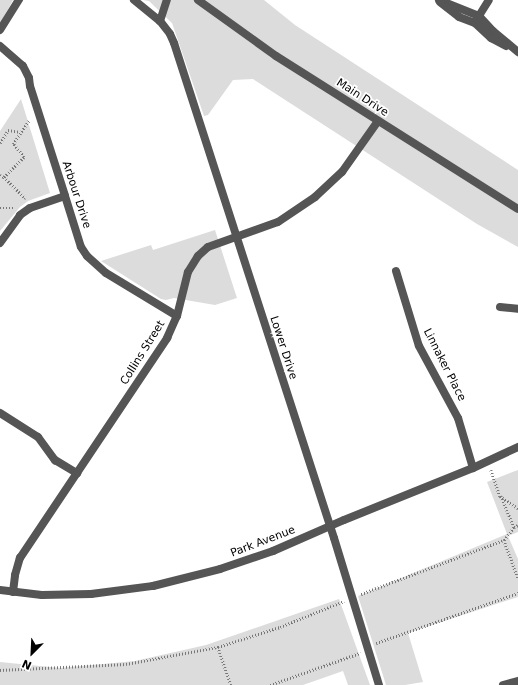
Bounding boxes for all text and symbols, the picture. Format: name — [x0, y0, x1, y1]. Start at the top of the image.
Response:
street label: Main Drive — [334, 76, 390, 120]
street label: Arbour Drive — [59, 160, 93, 230]
street label: Lower Drive — [267, 315, 299, 381]
street label: Collins Street — [118, 318, 168, 388]
street label: Linnaker Place — [420, 326, 468, 404]
street label: Park Avenue — [229, 524, 297, 560]
north arrow — [12, 633, 52, 673]
text: N — [20, 657, 34, 672]

